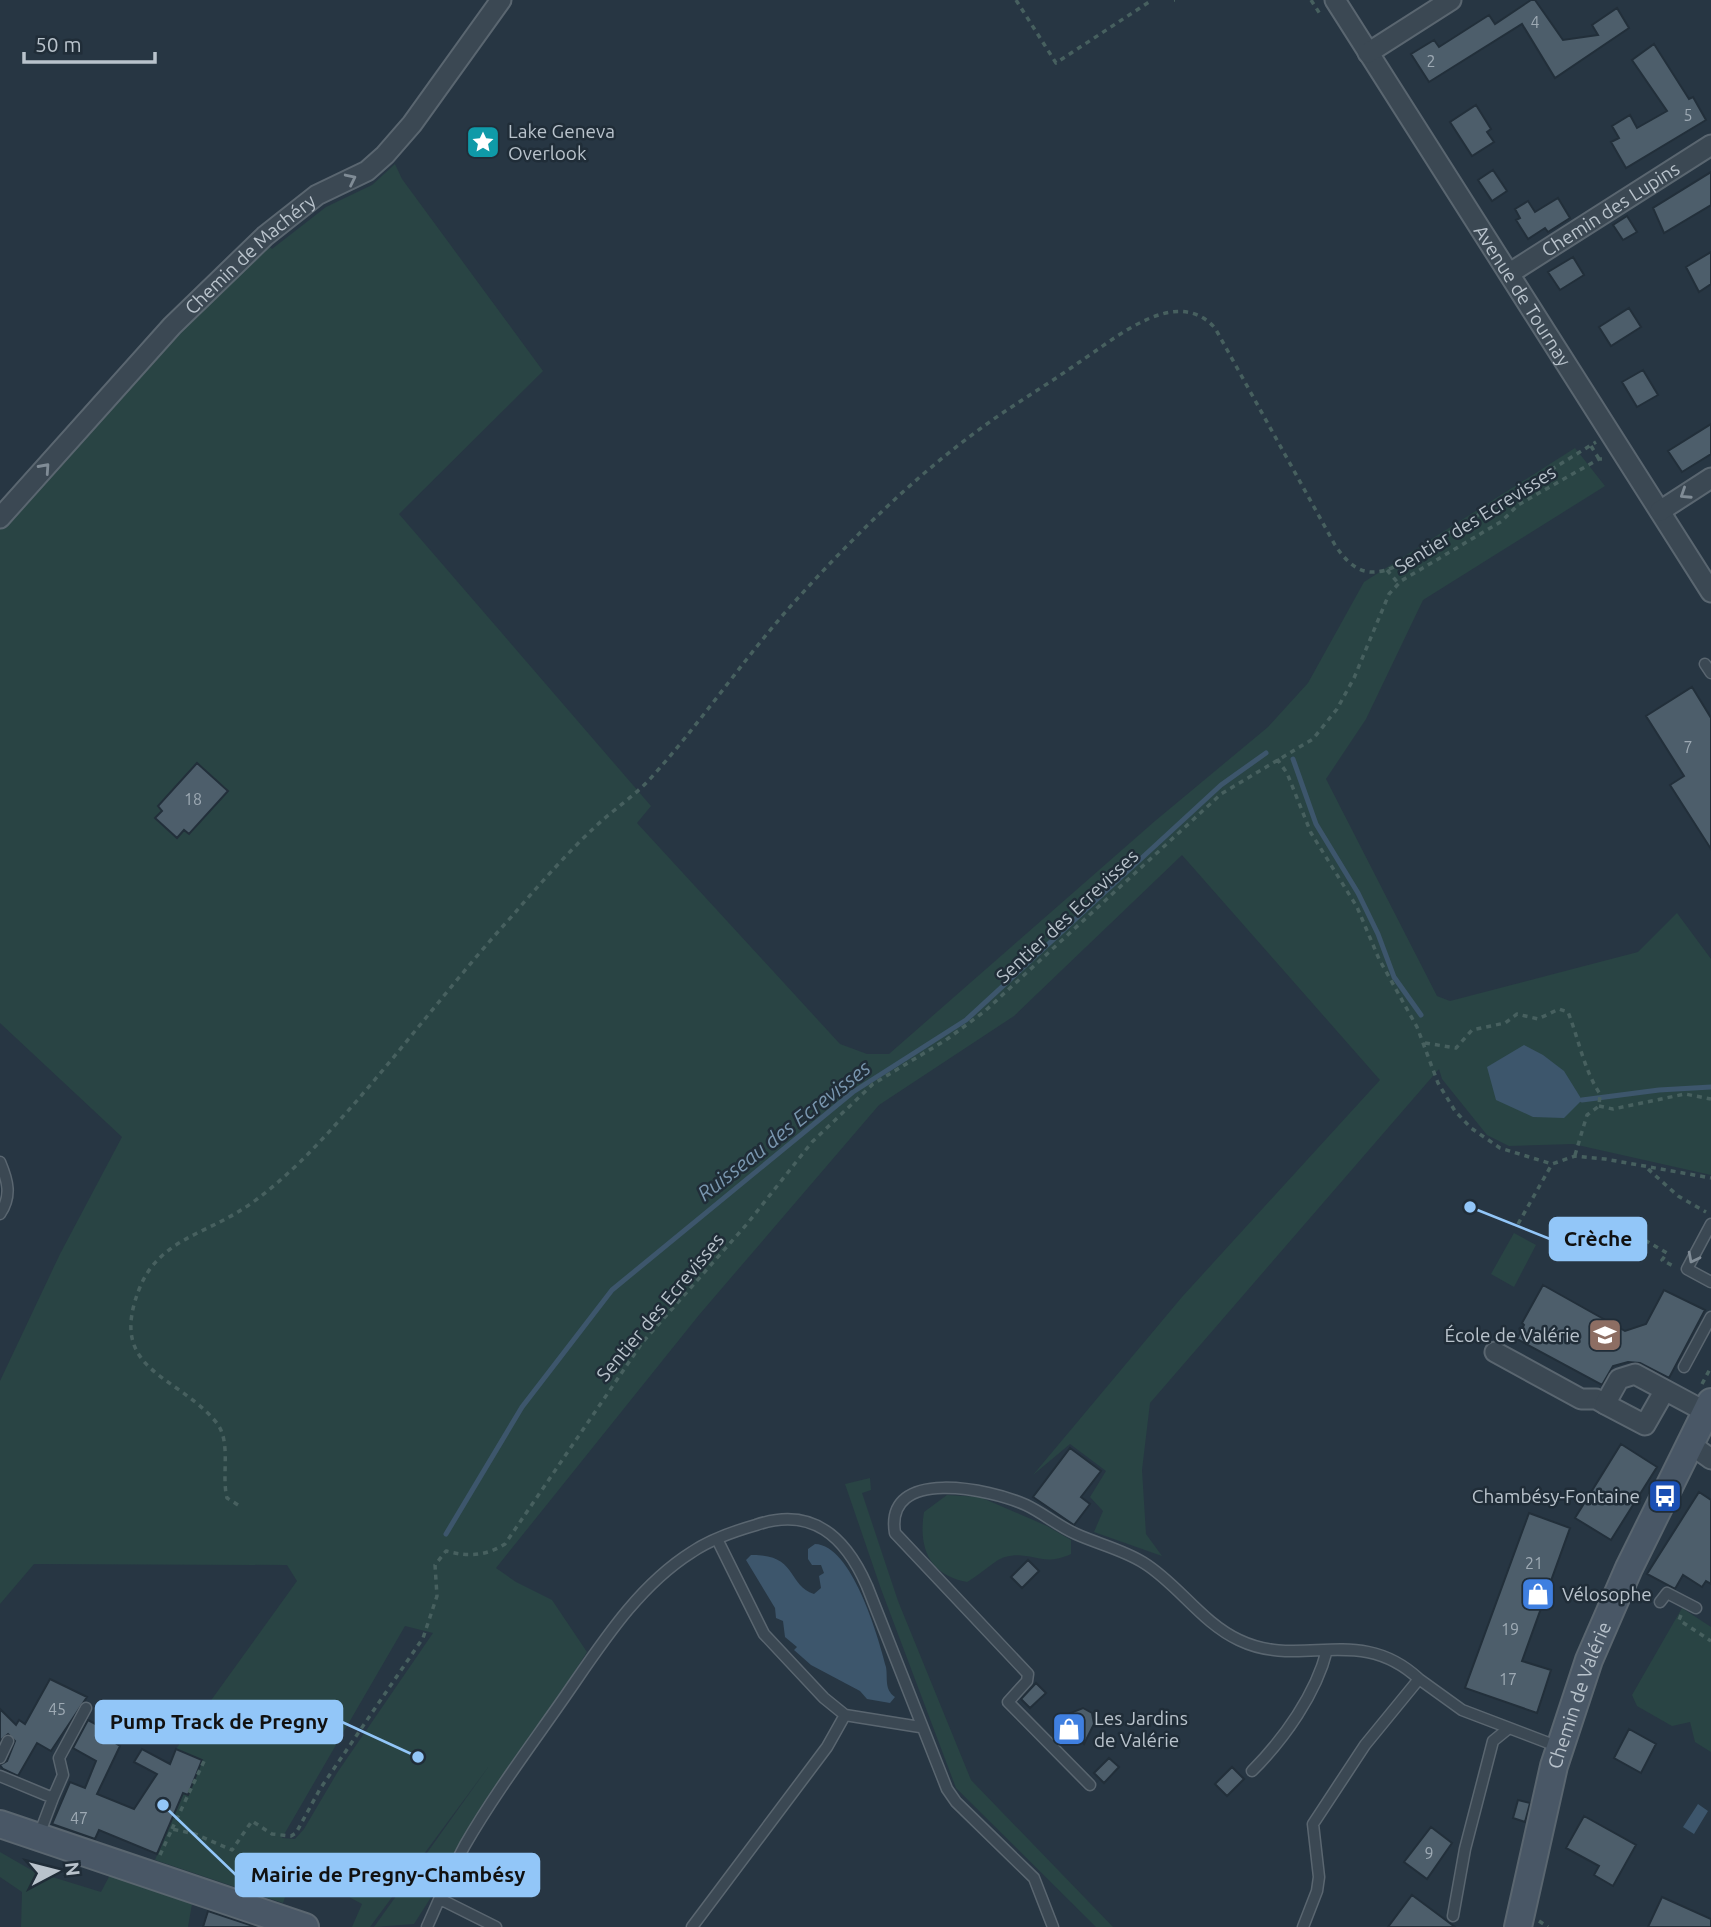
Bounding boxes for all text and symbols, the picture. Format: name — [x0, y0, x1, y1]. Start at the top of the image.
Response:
house number: 4 — [1530, 13, 1540, 31]
scale bar — [24, 21, 156, 65]
text: 50 m — [35, 32, 82, 56]
house number: 2 — [1426, 52, 1436, 70]
house number: 5 — [1683, 106, 1693, 124]
place label: Lake Geneva Overlook — [508, 120, 615, 164]
place icon: Lake Geneva Overlook — [464, 123, 502, 161]
street label: Chemin des Lupins — [1537, 157, 1683, 261]
one-way arrow — [344, 173, 357, 187]
street label: Chemin de Machéry — [180, 190, 320, 319]
street label: Avenue de Tournay — [1470, 221, 1576, 370]
street label: Sentier des Ecrevisses — [1390, 460, 1560, 578]
one-way arrow — [37, 463, 50, 476]
one-way arrow — [1680, 486, 1693, 499]
house number: 7 — [1683, 738, 1693, 756]
house number: 18 — [184, 790, 202, 808]
street label: Sentier des Ecrevisses — [992, 845, 1142, 987]
water label: Ruisseau des Ecrevisses — [692, 1055, 875, 1205]
callout: Crèche — [1550, 1218, 1646, 1260]
text: Crèche — [1564, 1226, 1632, 1250]
street label: Sentier des Ecrevisses — [592, 1229, 728, 1385]
one-way arrow — [1688, 1251, 1701, 1264]
school or university icon: École de Valérie — [1586, 1316, 1624, 1354]
place label: École de Valérie — [1444, 1324, 1580, 1346]
bus stop icon: Chambésy-Fontaine — [1646, 1477, 1684, 1515]
place label: Chambésy-Fontaine — [1472, 1485, 1640, 1507]
house number: 21 — [1525, 1554, 1543, 1572]
shop icon: Vélosophe — [1519, 1575, 1557, 1613]
place label: Vélosophe — [1562, 1583, 1652, 1605]
street label: Chemin de Valérie — [1543, 1618, 1615, 1772]
house number: 19 — [1501, 1620, 1519, 1638]
house number: 17 — [1499, 1670, 1517, 1688]
house number: 45 — [48, 1700, 66, 1718]
callout: Pump Track de Pregny — [96, 1701, 342, 1743]
place label: Les Jardins de Valérie — [1094, 1707, 1188, 1751]
text: Pump Track de Pregny — [110, 1709, 328, 1733]
shop icon: Les Jardins de Valérie — [1050, 1710, 1088, 1748]
house number: 47 — [70, 1809, 88, 1827]
north arrow — [21, 1836, 91, 1906]
house number: 9 — [1424, 1844, 1434, 1862]
callout: Mairie de Pregny-Chambésy — [236, 1854, 539, 1896]
text: N — [61, 1861, 85, 1877]
text: Mairie de Pregny-Chambésy — [251, 1862, 525, 1886]

